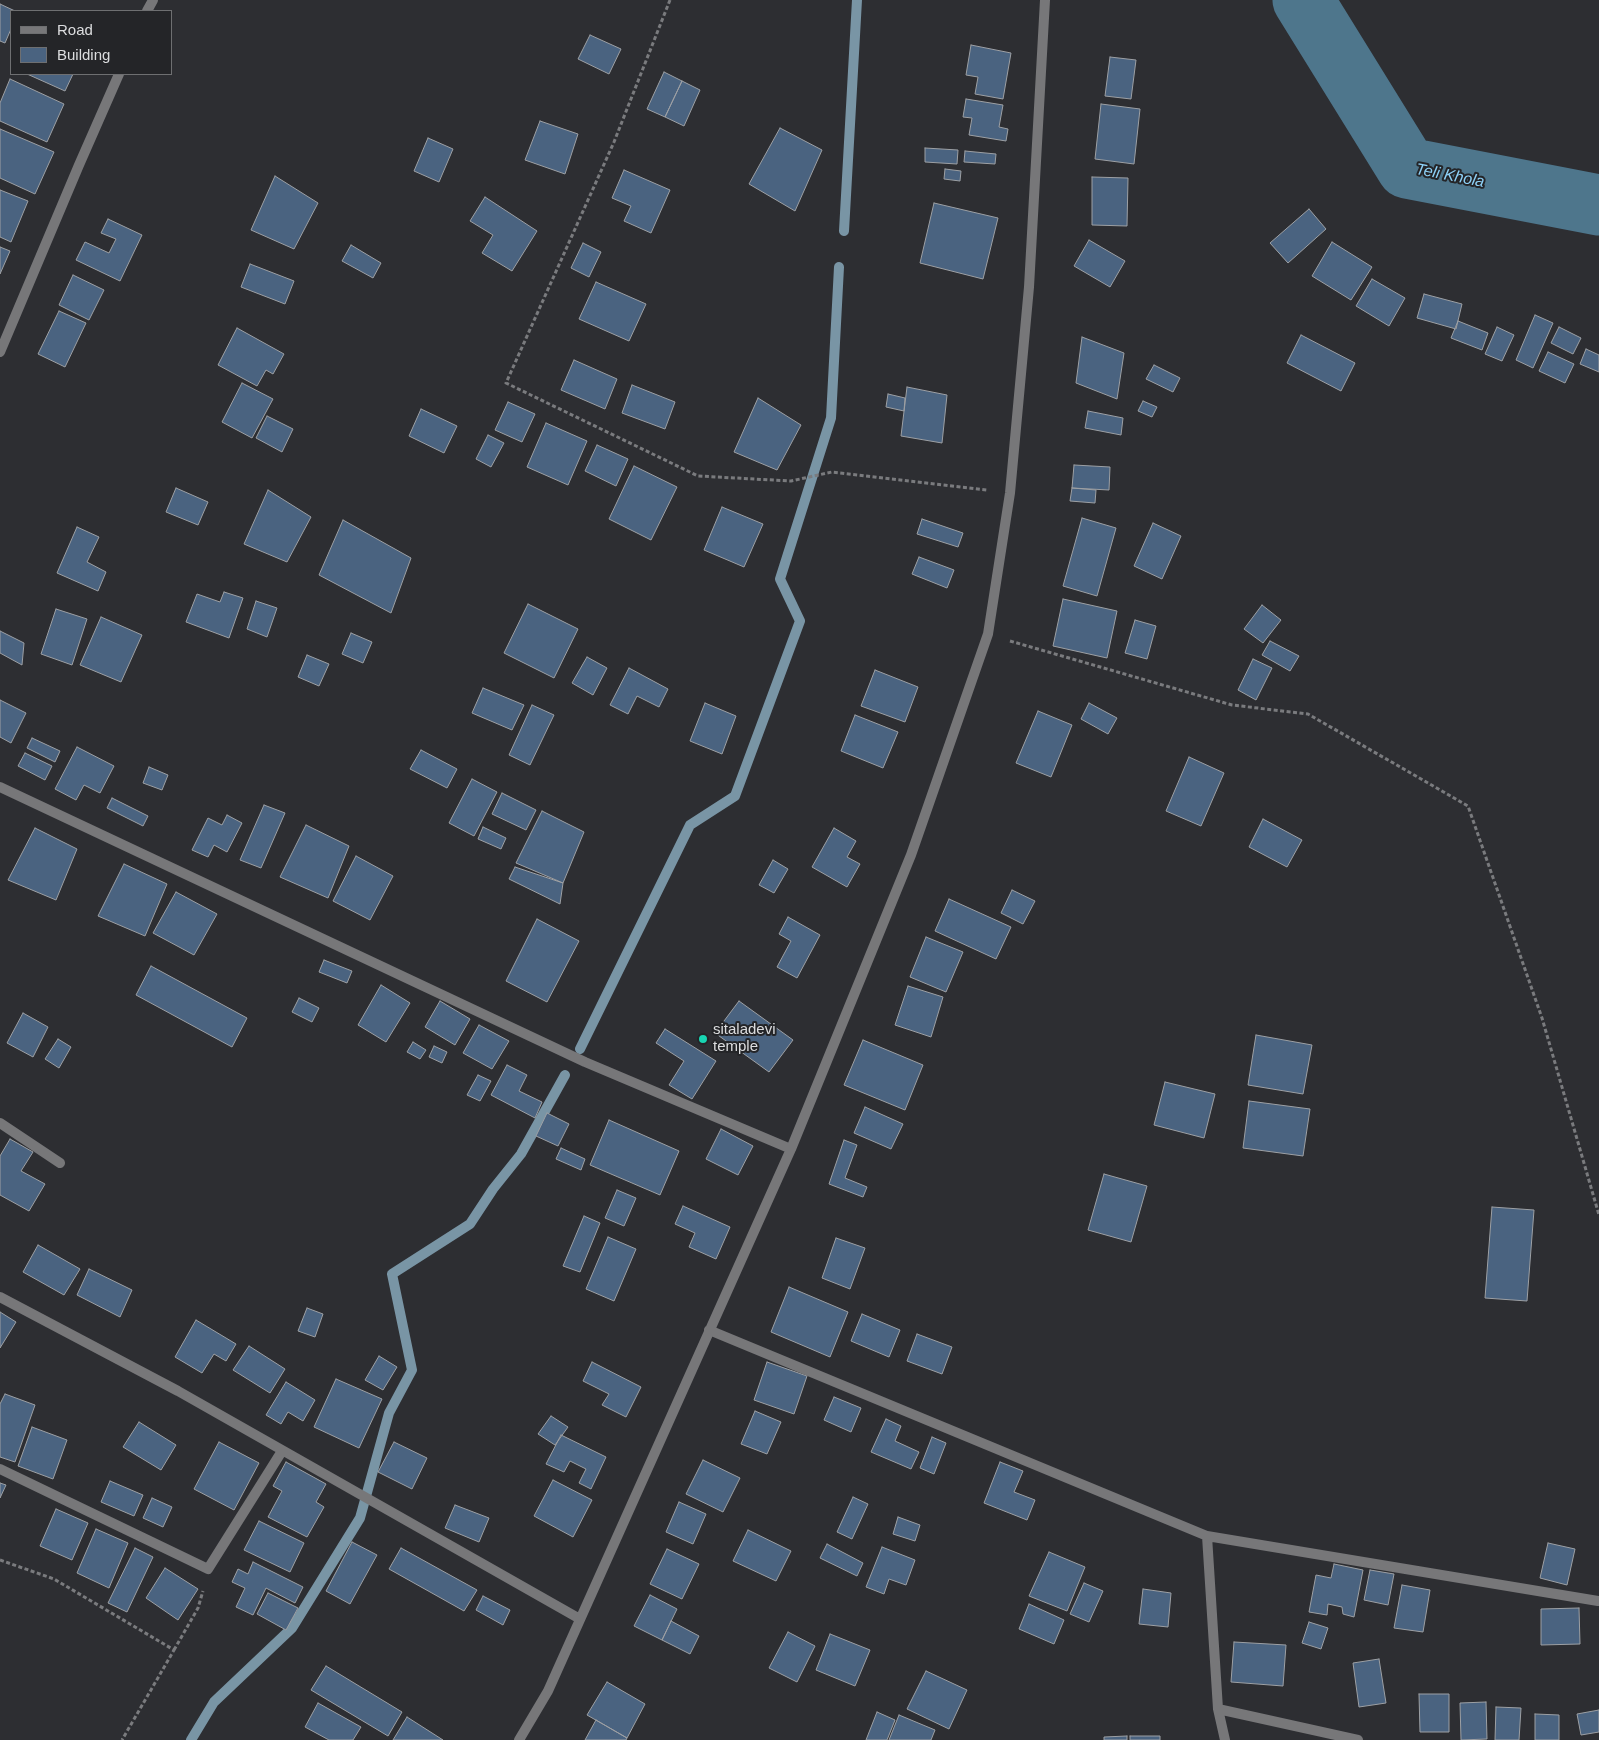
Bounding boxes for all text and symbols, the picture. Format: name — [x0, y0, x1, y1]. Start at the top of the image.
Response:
legend — [10, 10, 172, 75]
text: Road — [57, 21, 93, 38]
text: Building — [57, 46, 110, 63]
water label: Teli Khola — [1414, 160, 1486, 192]
place label: sitaladevi temple — [713, 1021, 776, 1056]
marker: sitaladevi temple — [697, 1033, 709, 1045]

